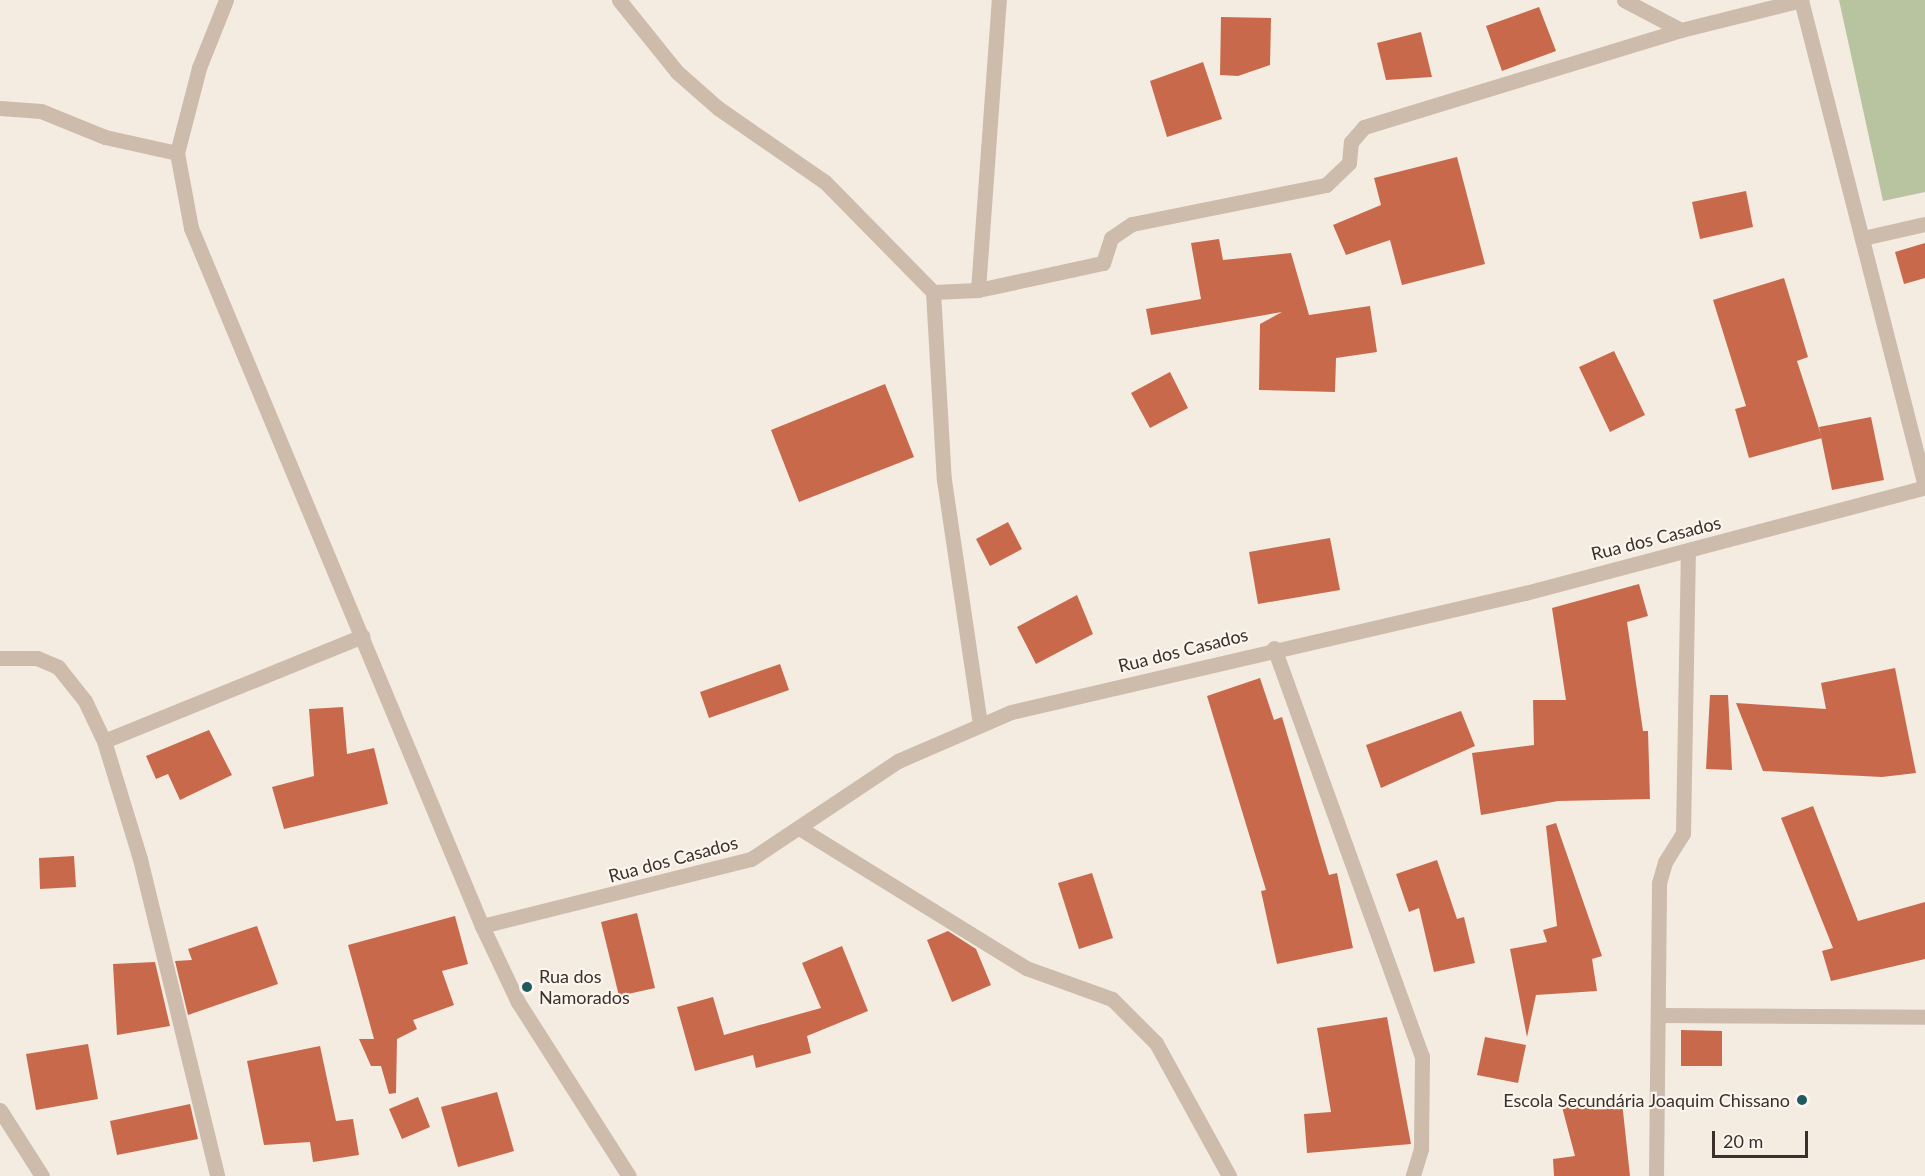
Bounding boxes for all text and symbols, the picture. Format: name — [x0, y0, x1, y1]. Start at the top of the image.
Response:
street label: Rua dos Casados — [1589, 511, 1723, 565]
street label: Rua dos Casados — [1116, 623, 1250, 677]
street label: Rua dos Casados — [606, 831, 740, 887]
place label: Rua dos Namorados — [539, 966, 630, 1008]
marker: Rua dos Namorados — [520, 980, 534, 994]
place label: Escola Secundária Joaquim Chissano — [1503, 1089, 1790, 1111]
marker: Escola Secundária Joaquim Chissano — [1795, 1093, 1809, 1107]
scale bar — [1715, 1119, 1811, 1157]
text: 20 m — [1723, 1130, 1763, 1152]

